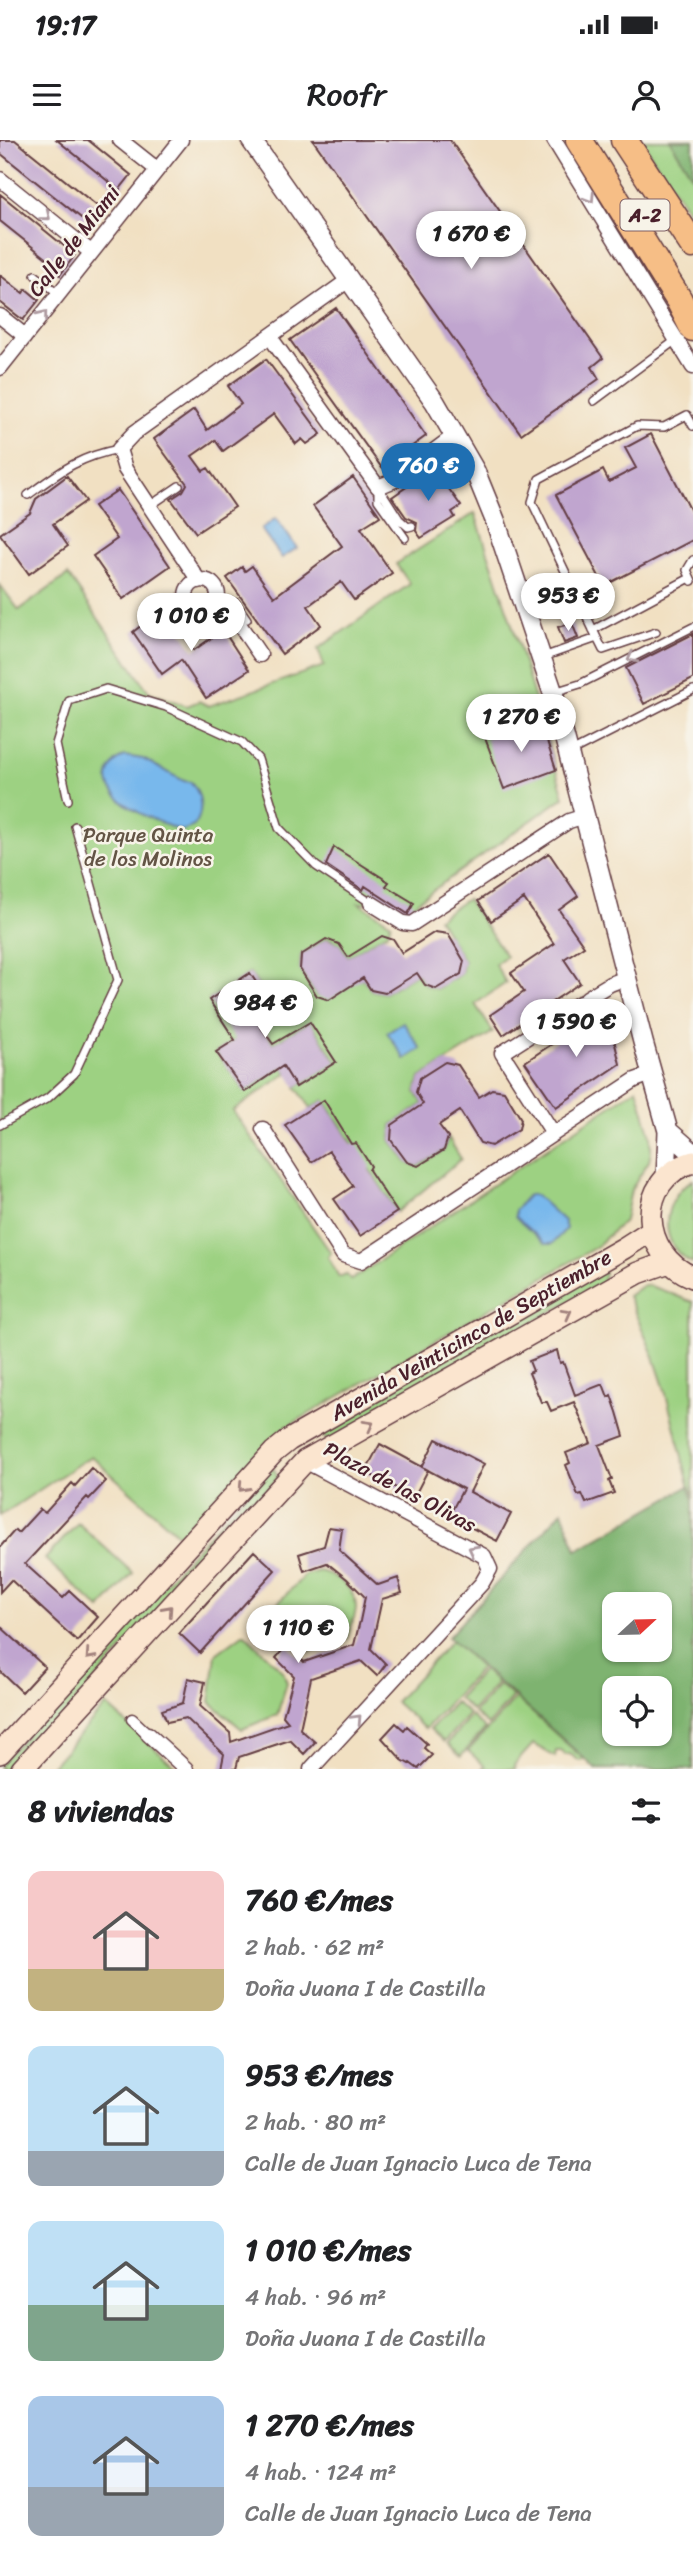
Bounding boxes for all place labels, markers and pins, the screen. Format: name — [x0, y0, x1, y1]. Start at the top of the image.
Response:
pin: 1 670 € — [406, 212, 536, 271]
pin: 760 € — [379, 444, 477, 503]
pin: 953 € — [519, 574, 617, 633]
pin: 1 010 € — [126, 594, 256, 653]
pin: 1 270 € — [456, 694, 586, 754]
pin: 984 € — [216, 981, 314, 1040]
pin: 1 590 € — [511, 1000, 641, 1059]
pin: 1 110 € — [233, 1606, 363, 1665]

